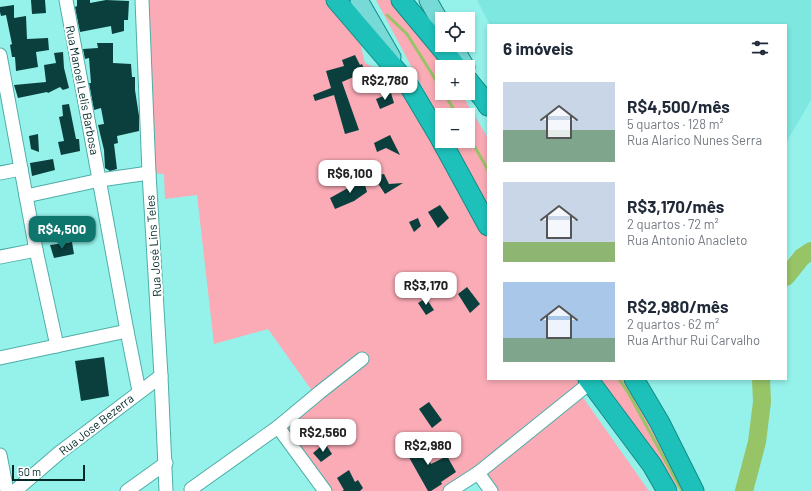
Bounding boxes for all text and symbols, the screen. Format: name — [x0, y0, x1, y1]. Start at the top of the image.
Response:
map controls — [435, 12, 475, 148]
button: locate — [435, 12, 475, 52]
street label: Rua Manoel Lelis Barbosa — [64, 24, 102, 156]
icon: filters — [749, 37, 771, 59]
text: 6 imóveis — [503, 38, 573, 58]
button: + — [435, 60, 475, 100]
pin: R$2,780 — [348, 67, 422, 101]
text: R$2,780 — [361, 72, 409, 88]
text: R$4,500/mês — [627, 96, 730, 116]
icon: home — [535, 98, 583, 146]
button: − — [435, 108, 475, 148]
text: 5 quartos · 128 m² — [627, 116, 724, 132]
text: Rua Alarico Nunes Serra — [627, 132, 762, 148]
pin: R$6,100 — [313, 160, 387, 194]
text: R$6,100 — [327, 165, 373, 181]
street label: Rua José Lins Teles — [142, 194, 164, 297]
text: R$3,170/mês — [627, 196, 724, 216]
icon: home — [535, 198, 583, 246]
pin: R$4,500 — [25, 216, 99, 250]
text: 2 quartos · 72 m² — [627, 216, 719, 232]
text: R$4,500 — [38, 221, 86, 237]
text: Rua Antonio Anacleto — [627, 232, 747, 248]
pin: R$3,170 — [389, 272, 463, 306]
text: R$3,170 — [404, 277, 448, 293]
text: R$2,980/mês — [627, 296, 728, 316]
icon: home — [535, 298, 583, 346]
text: 2 quartos · 62 m² — [627, 316, 719, 332]
text: Rua Arthur Rui Carvalho — [627, 332, 760, 348]
street label: Rua Jose Bezerra — [56, 391, 136, 457]
pin: R$2,560 — [286, 419, 360, 453]
text: R$2,560 — [299, 424, 347, 440]
pin: R$2,980 — [391, 432, 465, 466]
text: R$2,980 — [404, 437, 452, 453]
scale bar — [12, 463, 85, 482]
text: 50 m — [18, 465, 41, 478]

